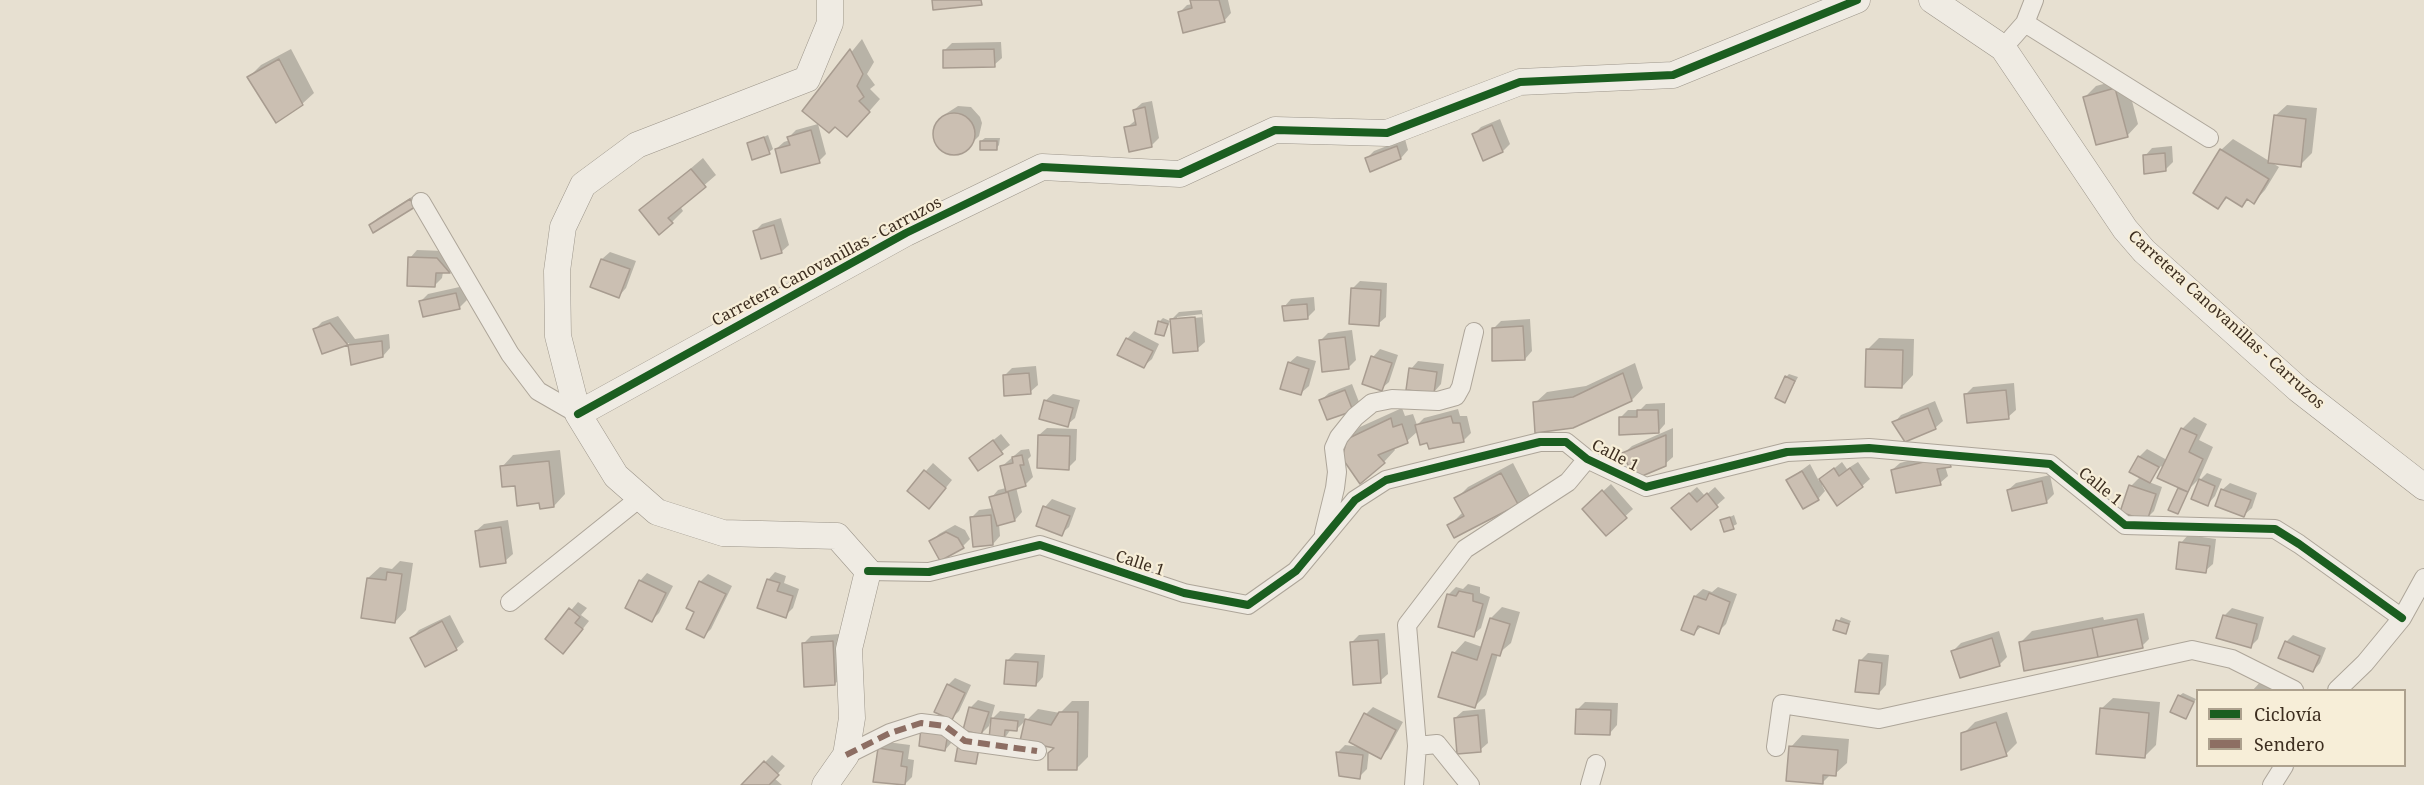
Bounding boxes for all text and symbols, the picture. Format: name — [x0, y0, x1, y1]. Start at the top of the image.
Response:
street label: Carretera Canovanillas - Carruzos — [709, 193, 945, 331]
street label: Carretera Canovanillas - Carruzos — [2124, 227, 2328, 413]
street label: Calle 1 — [1588, 436, 1642, 476]
street label: Calle 1 — [2074, 464, 2126, 510]
street label: Calle 1 — [1113, 547, 1167, 581]
legend — [2196, 689, 2406, 767]
text: Ciclovía — [2254, 702, 2322, 726]
text: Sendero — [2254, 732, 2325, 756]

